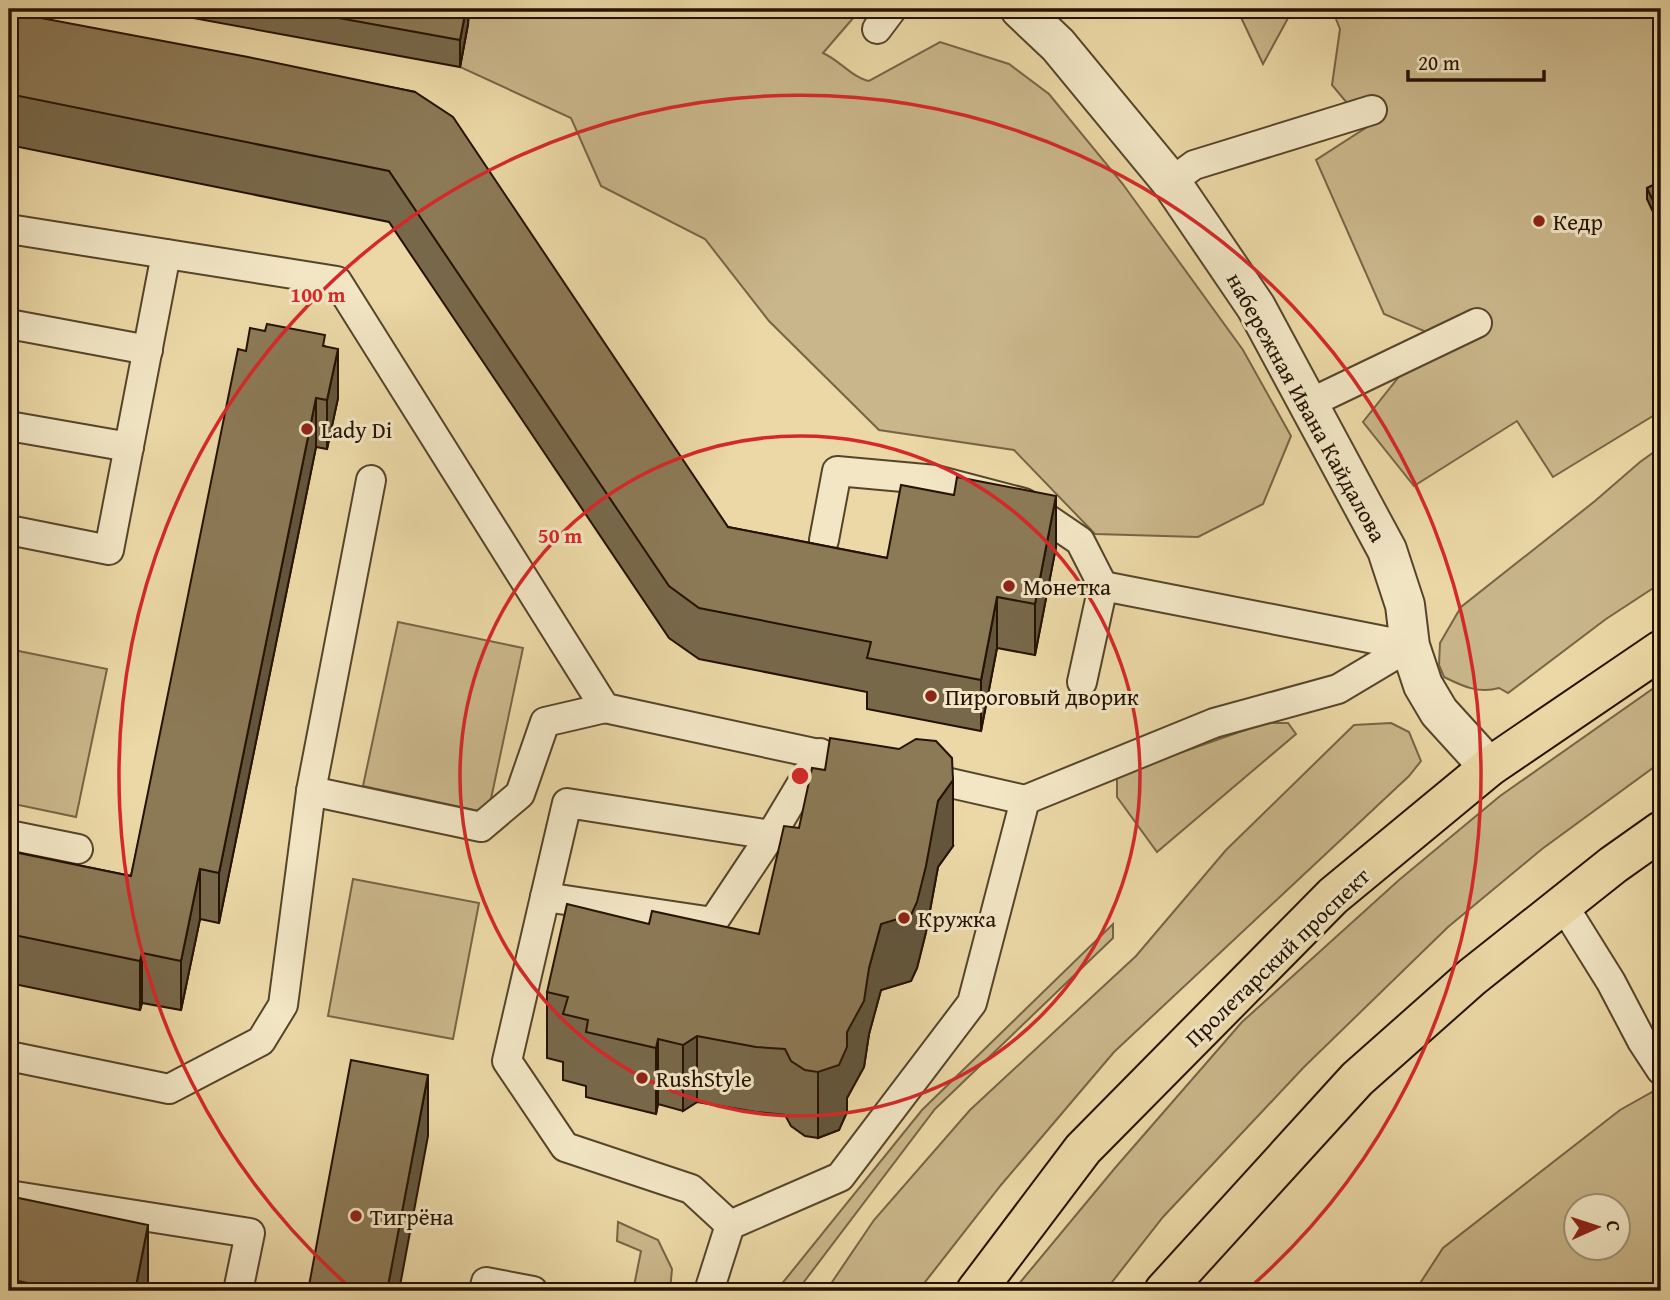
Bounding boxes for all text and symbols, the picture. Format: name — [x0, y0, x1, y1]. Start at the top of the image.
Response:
scale bar — [1408, 38, 1544, 82]
text: 20 m — [1418, 47, 1460, 78]
place label: Кедр — [1553, 205, 1603, 238]
marker: Кедр — [1531, 213, 1547, 229]
street label: набережная Ивана Кайдалова — [1219, 266, 1395, 548]
text: 100 m — [290, 279, 346, 310]
place label: Lady Di — [321, 413, 392, 446]
marker: Lady Di — [299, 421, 315, 437]
text: 50 m — [538, 520, 582, 551]
place label: Монетка — [1023, 570, 1111, 603]
marker: Монетка — [1001, 578, 1017, 594]
place label: Пироговый дворик — [945, 680, 1139, 713]
marker: Пироговый дворик — [923, 688, 939, 704]
centre of rings — [788, 764, 812, 788]
street label: Пролетарский проспект — [1177, 860, 1377, 1054]
place label: Кружка — [918, 902, 996, 935]
marker: Кружка — [896, 910, 912, 926]
place label: RushStyle — [656, 1062, 752, 1095]
marker: RushStyle — [634, 1070, 650, 1086]
north arrow — [1562, 1192, 1632, 1262]
place label: Тигрёна — [370, 1200, 454, 1233]
marker: Тигрёна — [348, 1208, 364, 1224]
text: С — [1600, 1220, 1628, 1232]

